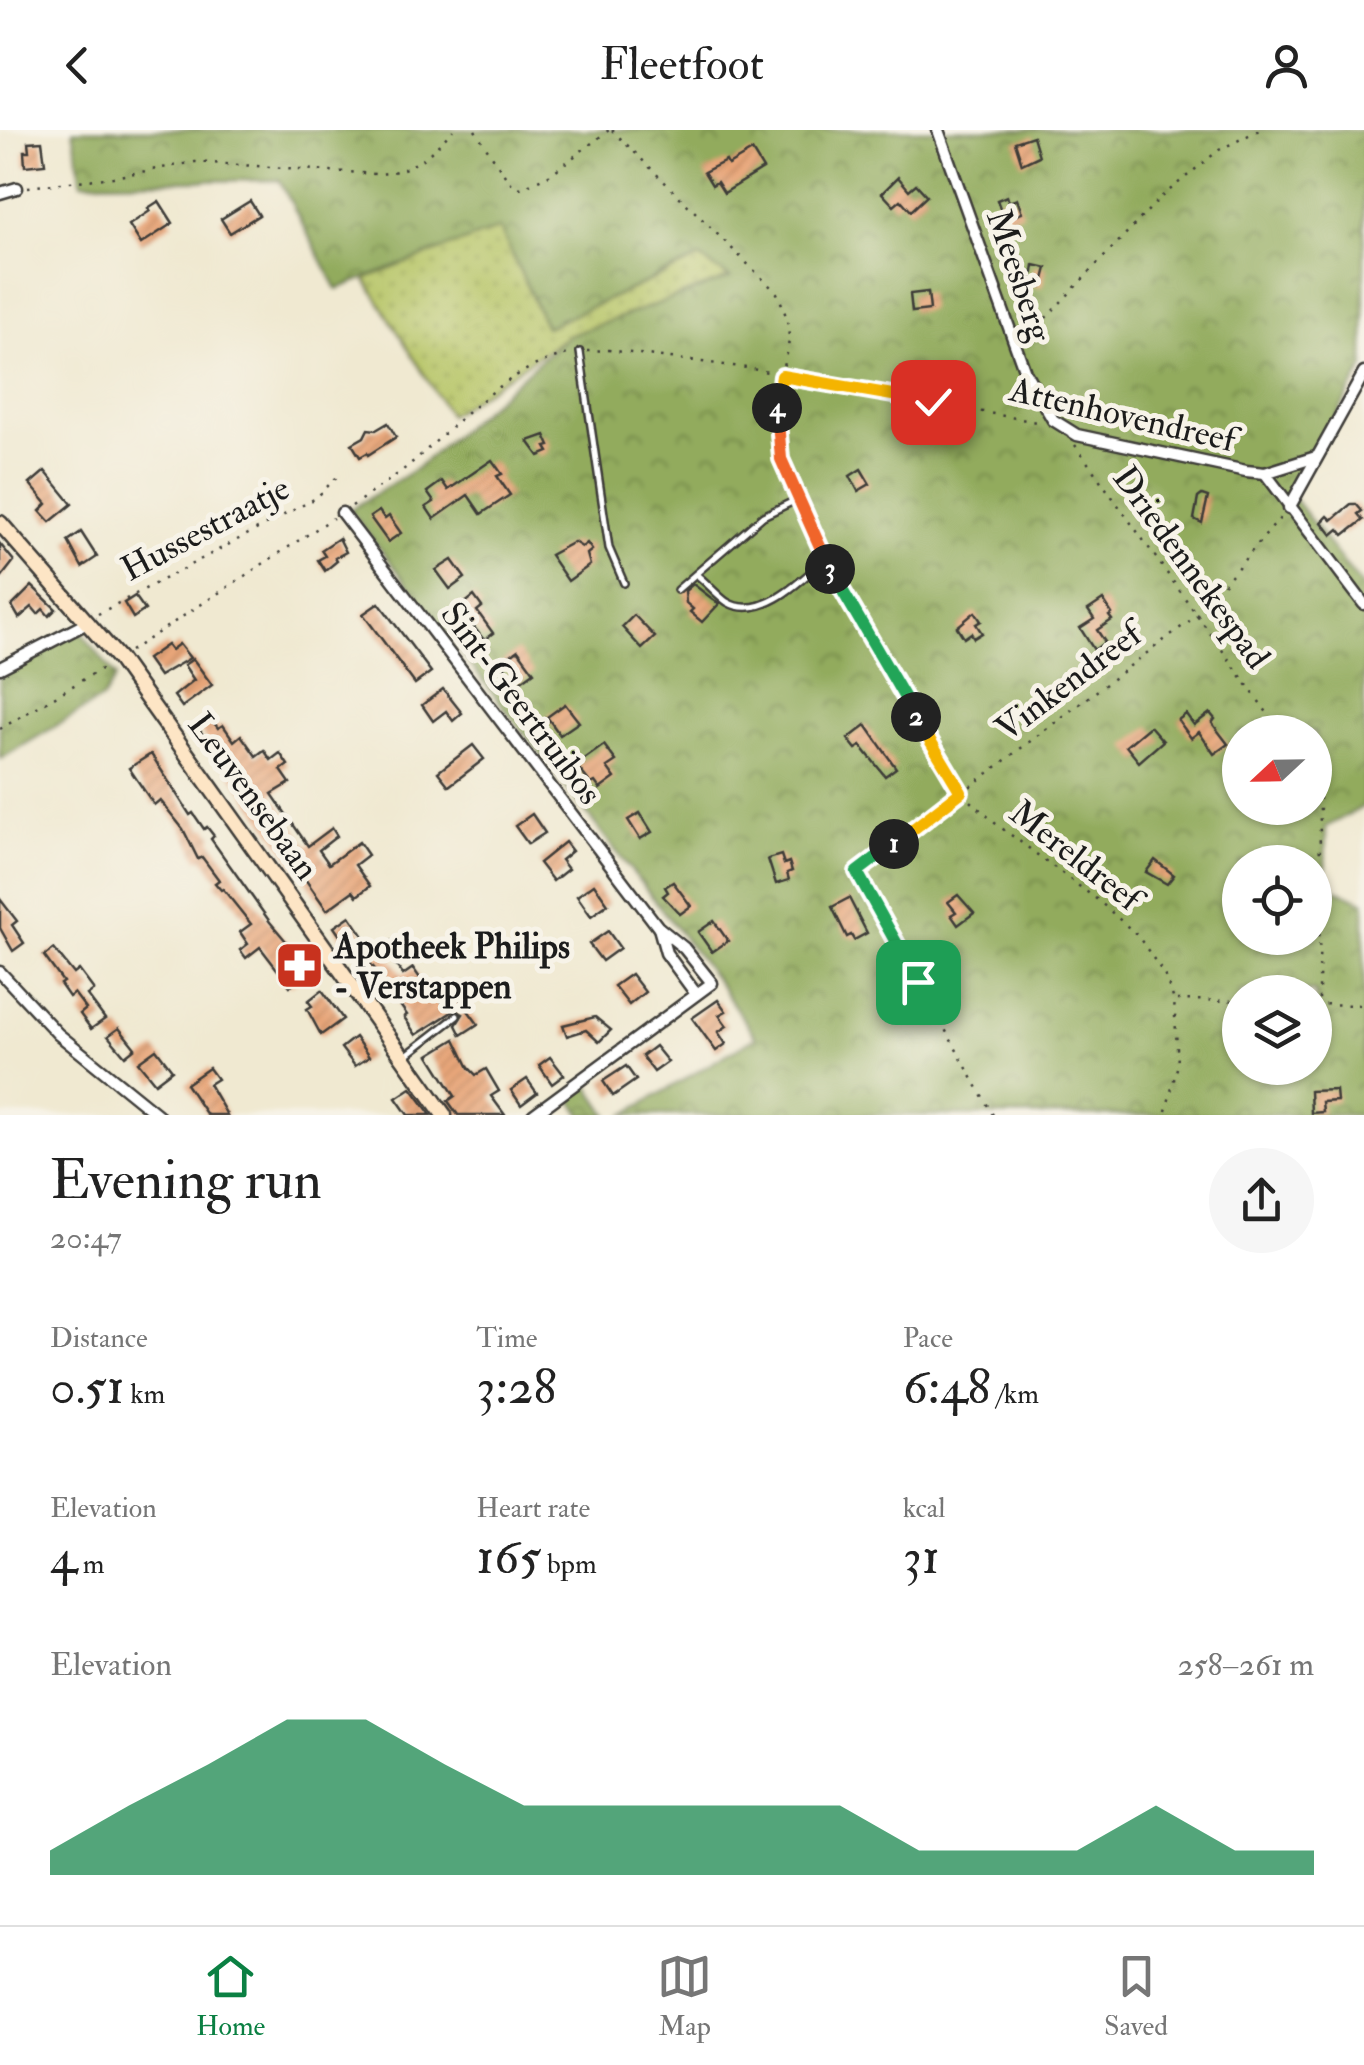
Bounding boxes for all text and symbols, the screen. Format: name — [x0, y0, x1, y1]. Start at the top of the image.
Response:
text: Fleetfoot — [600, 37, 764, 93]
icon: back — [50, 38, 105, 93]
icon: person — [1259, 38, 1314, 93]
street label: Meesberg — [976, 204, 1062, 348]
pin — [891, 360, 976, 445]
street label: Attenhovendreef — [1004, 367, 1245, 463]
icon: check — [906, 375, 961, 430]
pin: 4 — [752, 383, 802, 433]
text: 4 — [769, 390, 785, 425]
street label: Driedennekespad — [1103, 458, 1280, 678]
street label: Hussestraatje — [114, 466, 297, 592]
pin: 3 — [805, 544, 855, 594]
text: 3 — [825, 551, 835, 586]
street label: Sint-Geertruibos — [431, 594, 612, 813]
street label: Vinkendreef — [987, 610, 1154, 751]
pin: 2 — [891, 692, 941, 742]
text: 2 — [909, 699, 923, 734]
street label: Leuvensebaan — [178, 704, 329, 889]
north arrow — [1222, 715, 1332, 825]
map controls — [1222, 715, 1332, 1085]
street label: Mereldreef — [1001, 791, 1154, 924]
pin: 1 — [869, 819, 919, 869]
text: 1 — [889, 826, 899, 861]
button: locate — [1222, 845, 1332, 955]
place label: Apotheek Philips - Verstappen — [332, 925, 570, 1009]
pharmacy icon: Apotheek Philips - Verstappen — [273, 940, 325, 992]
pin — [876, 940, 961, 1025]
icon: arrive — [891, 955, 946, 1010]
button: layers — [1222, 975, 1332, 1085]
text: Evening run — [50, 1146, 322, 1215]
button: share — [1209, 1148, 1314, 1253]
text: 20:47 — [50, 1218, 122, 1258]
text: Distance — [50, 1321, 148, 1356]
text: Time — [476, 1321, 538, 1356]
text: Pace — [903, 1321, 953, 1356]
text: 0.51 — [50, 1356, 124, 1419]
text: 3:28 — [476, 1356, 557, 1419]
text: 6:48 — [903, 1356, 991, 1419]
text: km — [124, 1377, 165, 1412]
text: /km — [991, 1377, 1039, 1412]
text: Elevation — [50, 1491, 157, 1526]
text: Heart rate — [476, 1491, 590, 1526]
text: kcal — [903, 1491, 946, 1526]
text: 4 — [50, 1526, 77, 1589]
text: 165 — [476, 1526, 541, 1589]
text: 31 — [903, 1526, 940, 1589]
text: m — [77, 1547, 105, 1582]
text: bpm — [541, 1547, 597, 1582]
text: Elevation — [50, 1645, 172, 1685]
text: 258–261 m — [1177, 1645, 1314, 1685]
tab: Home — [196, 1949, 265, 2044]
tab: Map — [657, 1949, 712, 2044]
tab: Saved — [1104, 1949, 1168, 2044]

